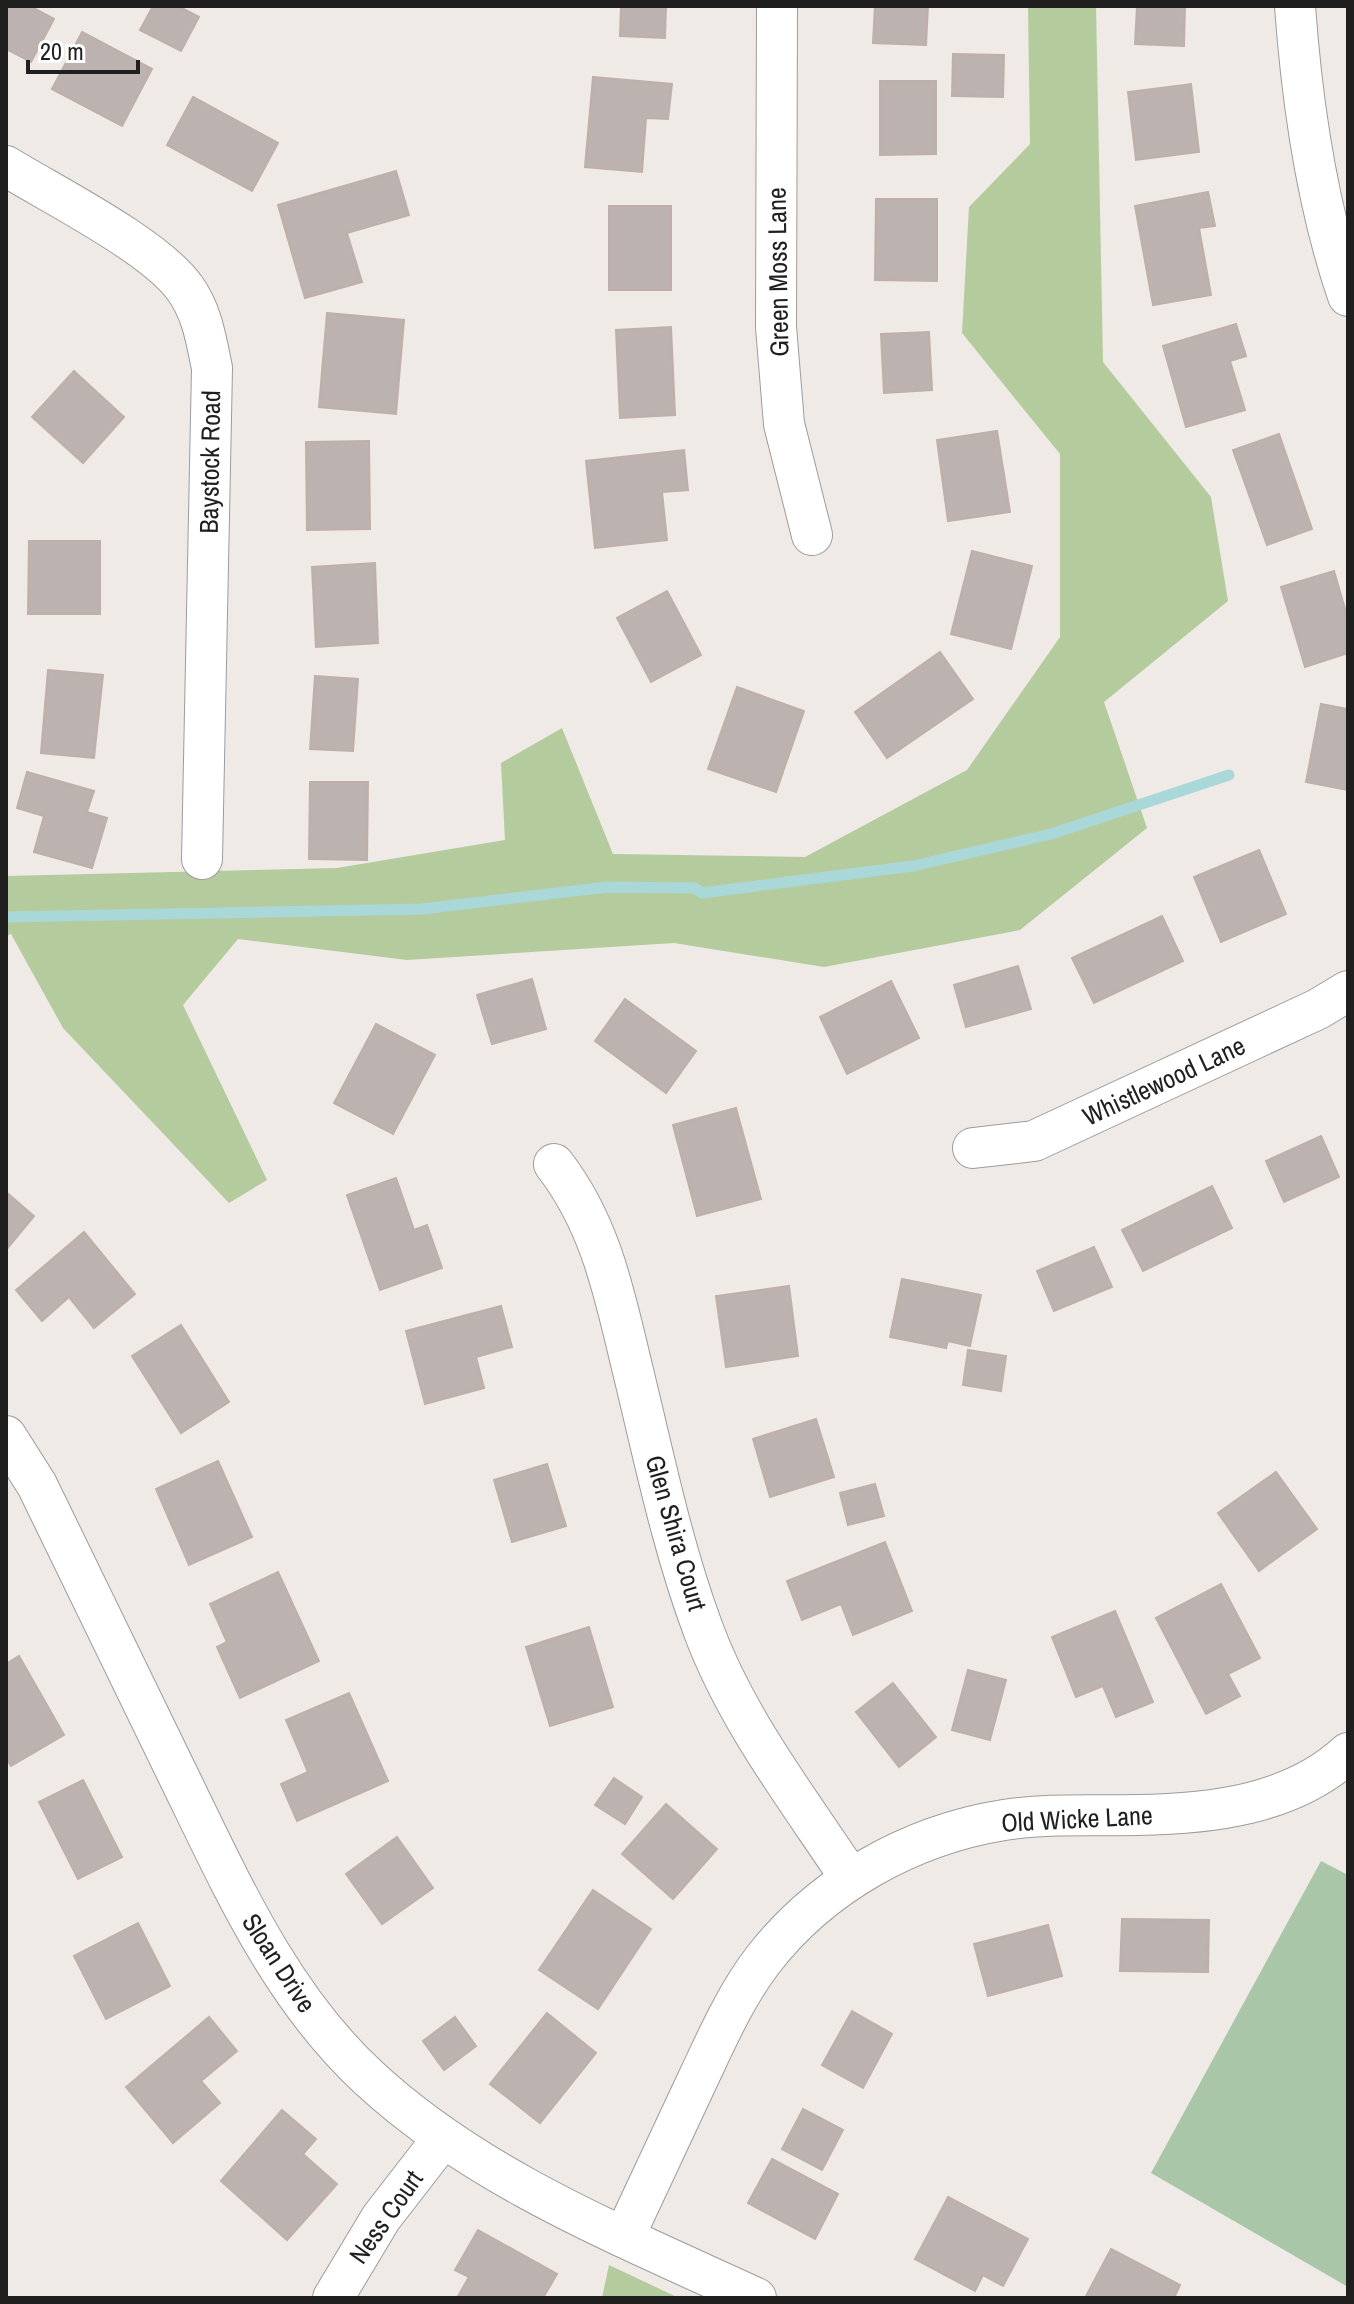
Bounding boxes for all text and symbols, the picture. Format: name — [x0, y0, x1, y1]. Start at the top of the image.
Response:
scale bar — [28, 24, 138, 74]
text: 20 m — [40, 35, 84, 67]
street label: Green Moss Lane — [759, 187, 796, 357]
street label: Baystock Road — [191, 390, 228, 534]
street label: Whistlewood Lane — [1077, 1028, 1251, 1133]
street label: Glen Shira Court — [638, 1451, 715, 1615]
street label: Old Wicke Lane — [1000, 1797, 1154, 1840]
street label: Sloan Drive — [234, 1906, 324, 2019]
street label: Ness Court — [341, 2163, 431, 2270]

